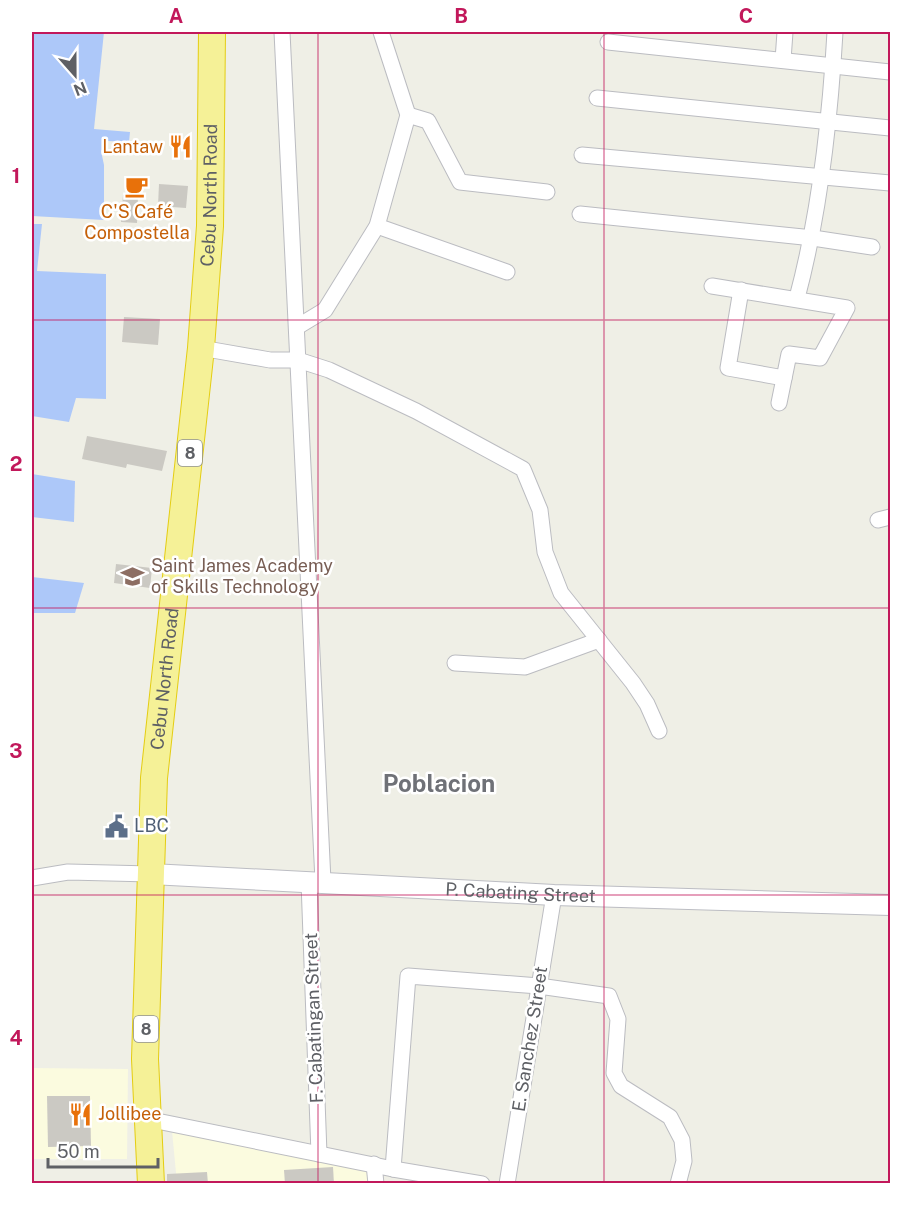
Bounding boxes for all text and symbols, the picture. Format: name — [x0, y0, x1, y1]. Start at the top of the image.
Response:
text: A — [169, 4, 183, 28]
text: B — [454, 4, 468, 28]
text: C — [739, 4, 753, 28]
north arrow — [45, 45, 105, 105]
text: N — [71, 77, 89, 100]
street label: Cebu North Road — [196, 124, 221, 267]
restaurant icon: Lantaw — [168, 134, 194, 160]
place label: Lantaw — [102, 136, 163, 157]
text: 1 — [12, 164, 20, 188]
cafe icon: C'S Café Compostella — [124, 173, 150, 199]
place label: C'S Café Compostella — [84, 201, 190, 243]
road number: 8 — [178, 440, 202, 466]
text: 2 — [10, 452, 22, 476]
place label: Saint James Academy of Skills Technology — [151, 555, 333, 597]
school or university icon: Saint James Academy of Skills Technology — [120, 563, 146, 589]
street label: Cebu North Road — [146, 607, 183, 751]
text: 3 — [9, 739, 23, 763]
district label: Poblacion — [383, 769, 495, 797]
public building icon: LBC — [103, 813, 129, 839]
place label: LBC — [134, 815, 169, 836]
street label: P. Cabating Street — [445, 878, 596, 906]
street label: F. Cabatingan Street — [300, 932, 327, 1104]
street label: E. Sanchez Street — [508, 965, 551, 1113]
road number: 8 — [134, 1016, 158, 1042]
text: 4 — [9, 1026, 23, 1050]
restaurant icon: Jollibee — [67, 1101, 93, 1127]
place label: Jollibee — [98, 1103, 161, 1124]
scale bar — [48, 1131, 158, 1169]
text: 50 m — [57, 1141, 100, 1162]

